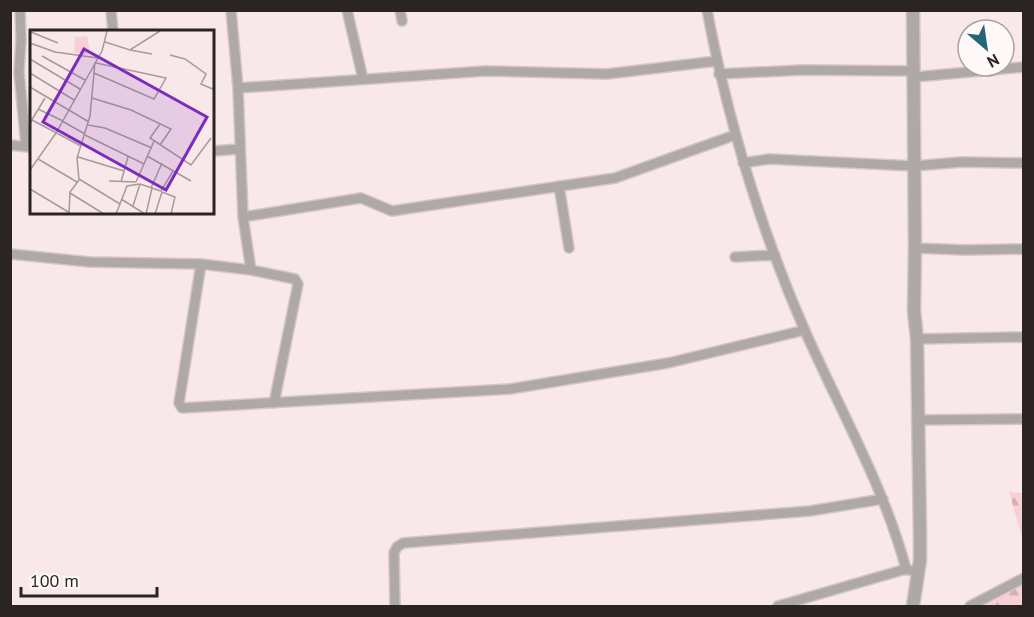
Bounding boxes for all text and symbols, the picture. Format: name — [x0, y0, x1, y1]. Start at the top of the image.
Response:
north arrow — [956, 18, 1016, 78]
inset map — [30, 30, 214, 214]
text: N — [984, 50, 1003, 72]
scale bar — [21, 560, 158, 598]
text: 100 m — [30, 569, 79, 592]

